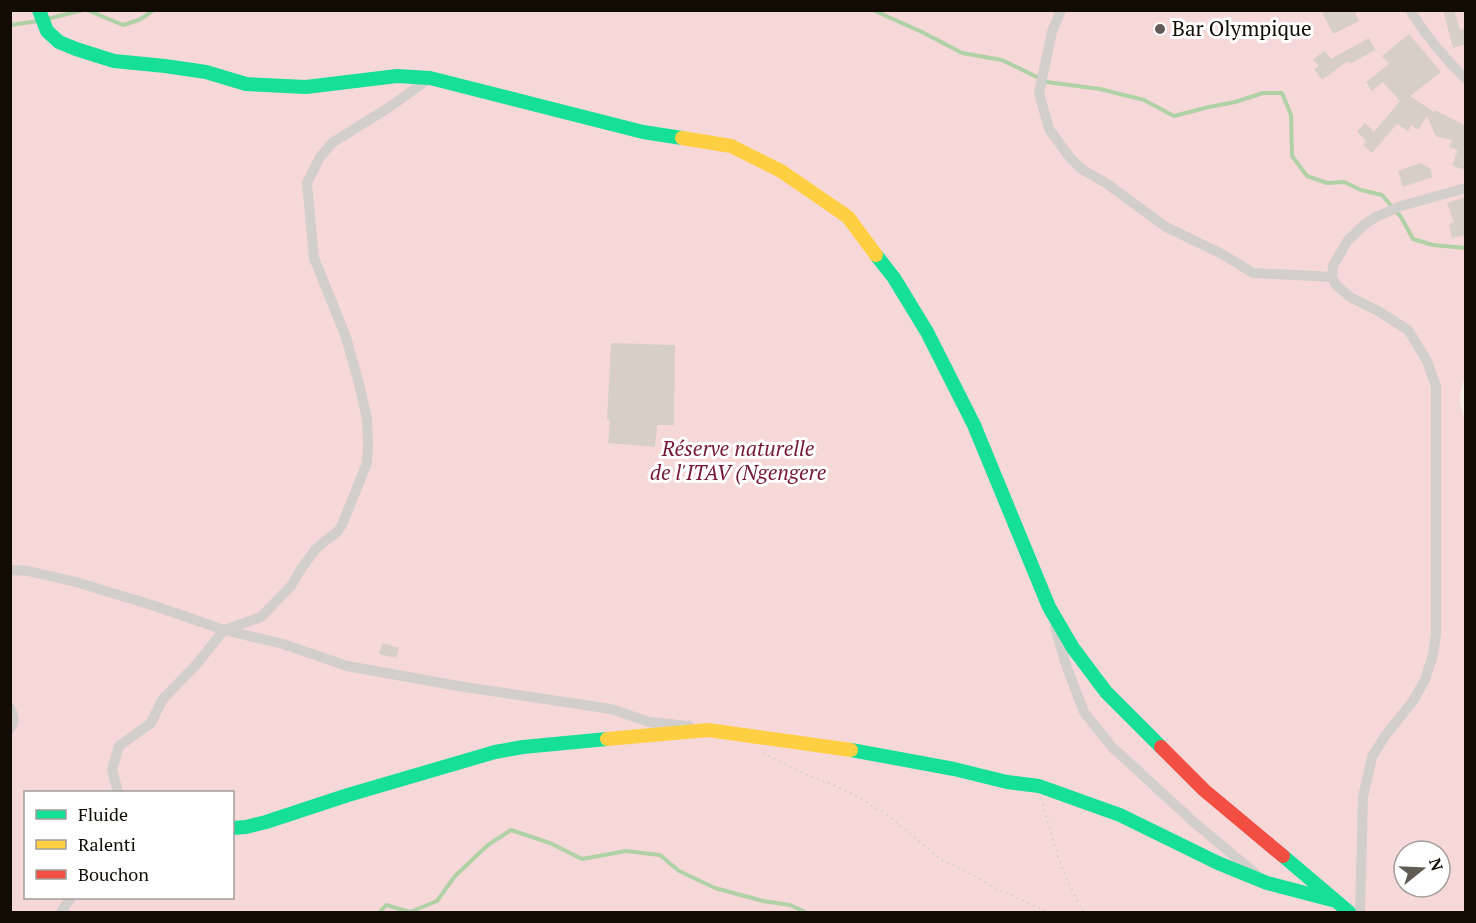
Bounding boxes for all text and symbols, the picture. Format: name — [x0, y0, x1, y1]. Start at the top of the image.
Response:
place label: Bar Olympique — [1172, 14, 1312, 42]
marker: Bar Olympique — [1153, 22, 1167, 36]
park label: Réserve naturelle de l'ITAV (Ngengere — [650, 434, 827, 486]
legend — [24, 791, 234, 899]
text: Fluide — [78, 802, 128, 826]
text: Ralenti — [78, 832, 136, 856]
north arrow — [1392, 839, 1452, 899]
text: N — [1424, 855, 1449, 874]
text: Bouchon — [78, 862, 149, 886]

